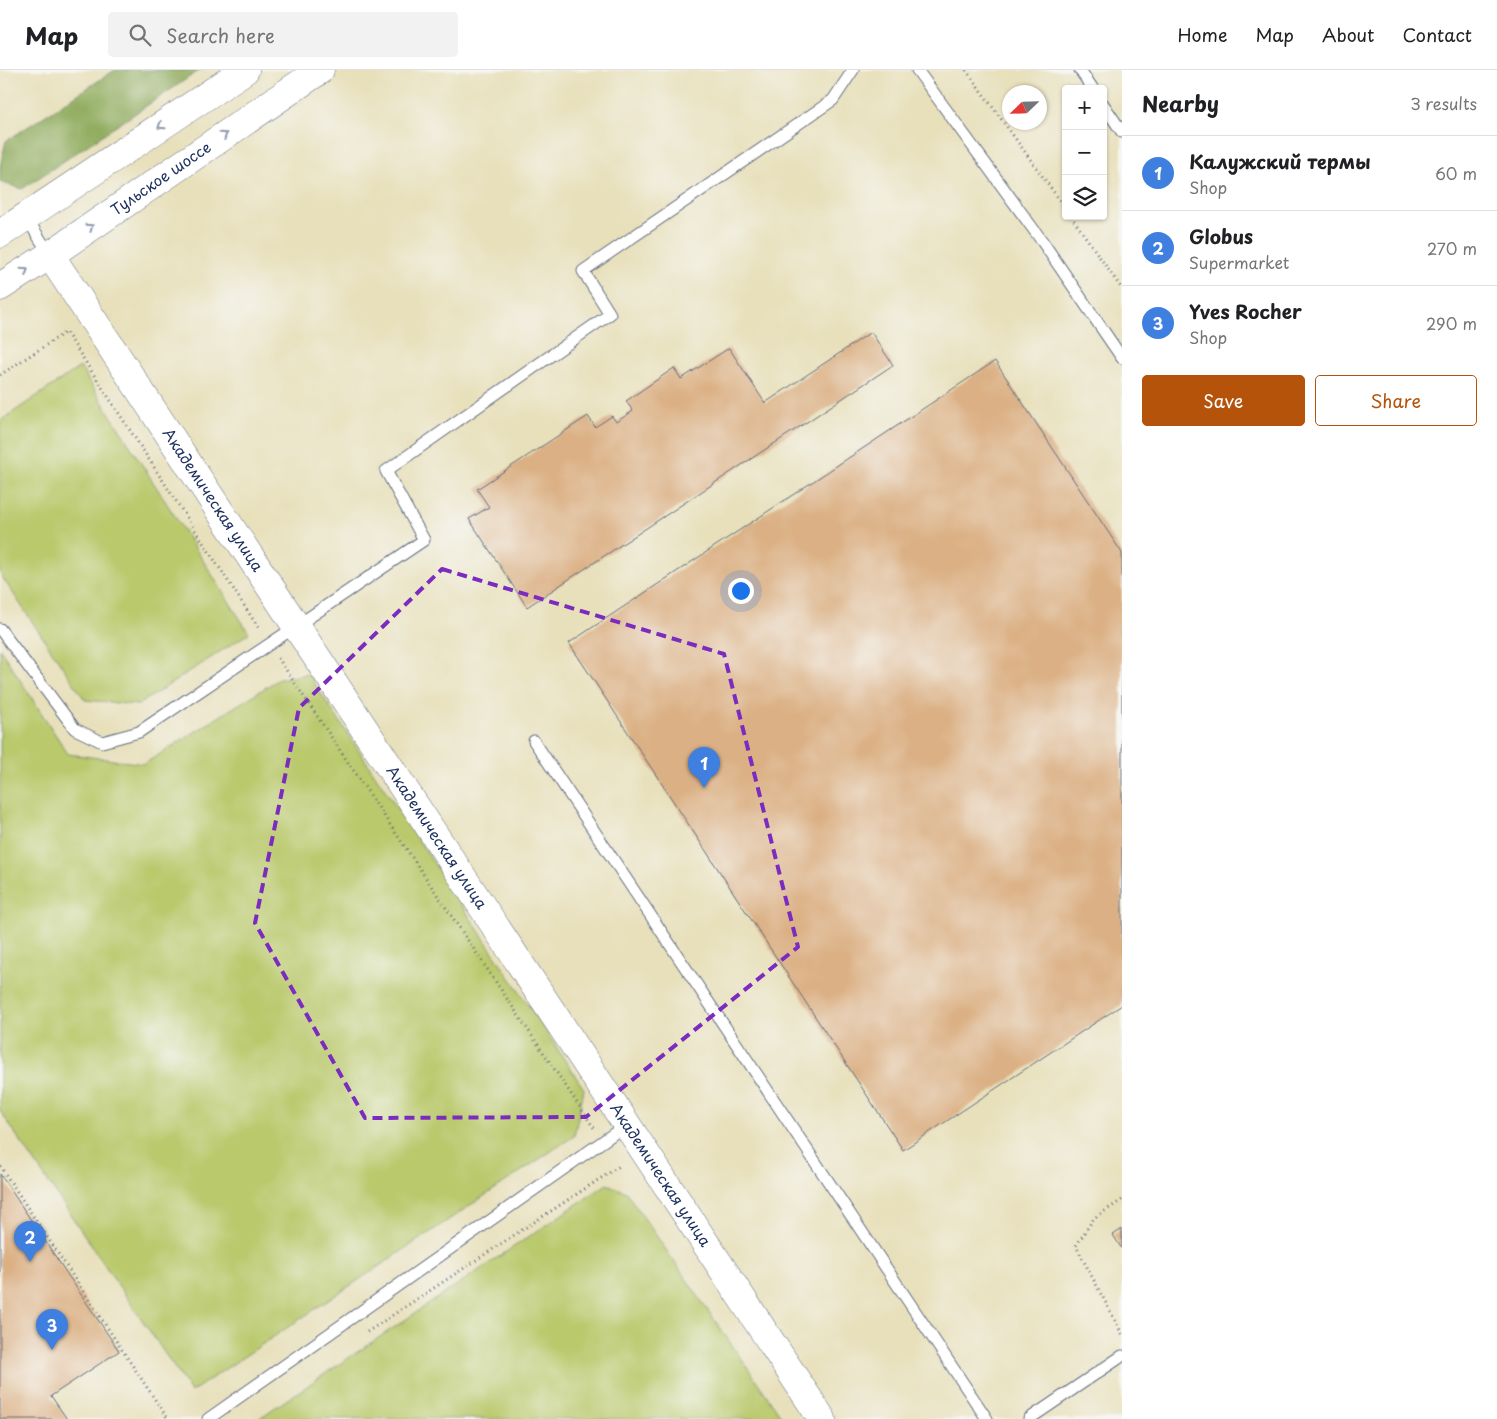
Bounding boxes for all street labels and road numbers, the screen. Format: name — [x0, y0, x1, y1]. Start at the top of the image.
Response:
street label: Тульское шоссе — [105, 135, 215, 220]
street label: Академическая улица — [158, 423, 270, 576]
street label: Академическая улица — [382, 760, 494, 914]
street label: Академическая улица — [605, 1098, 718, 1251]

